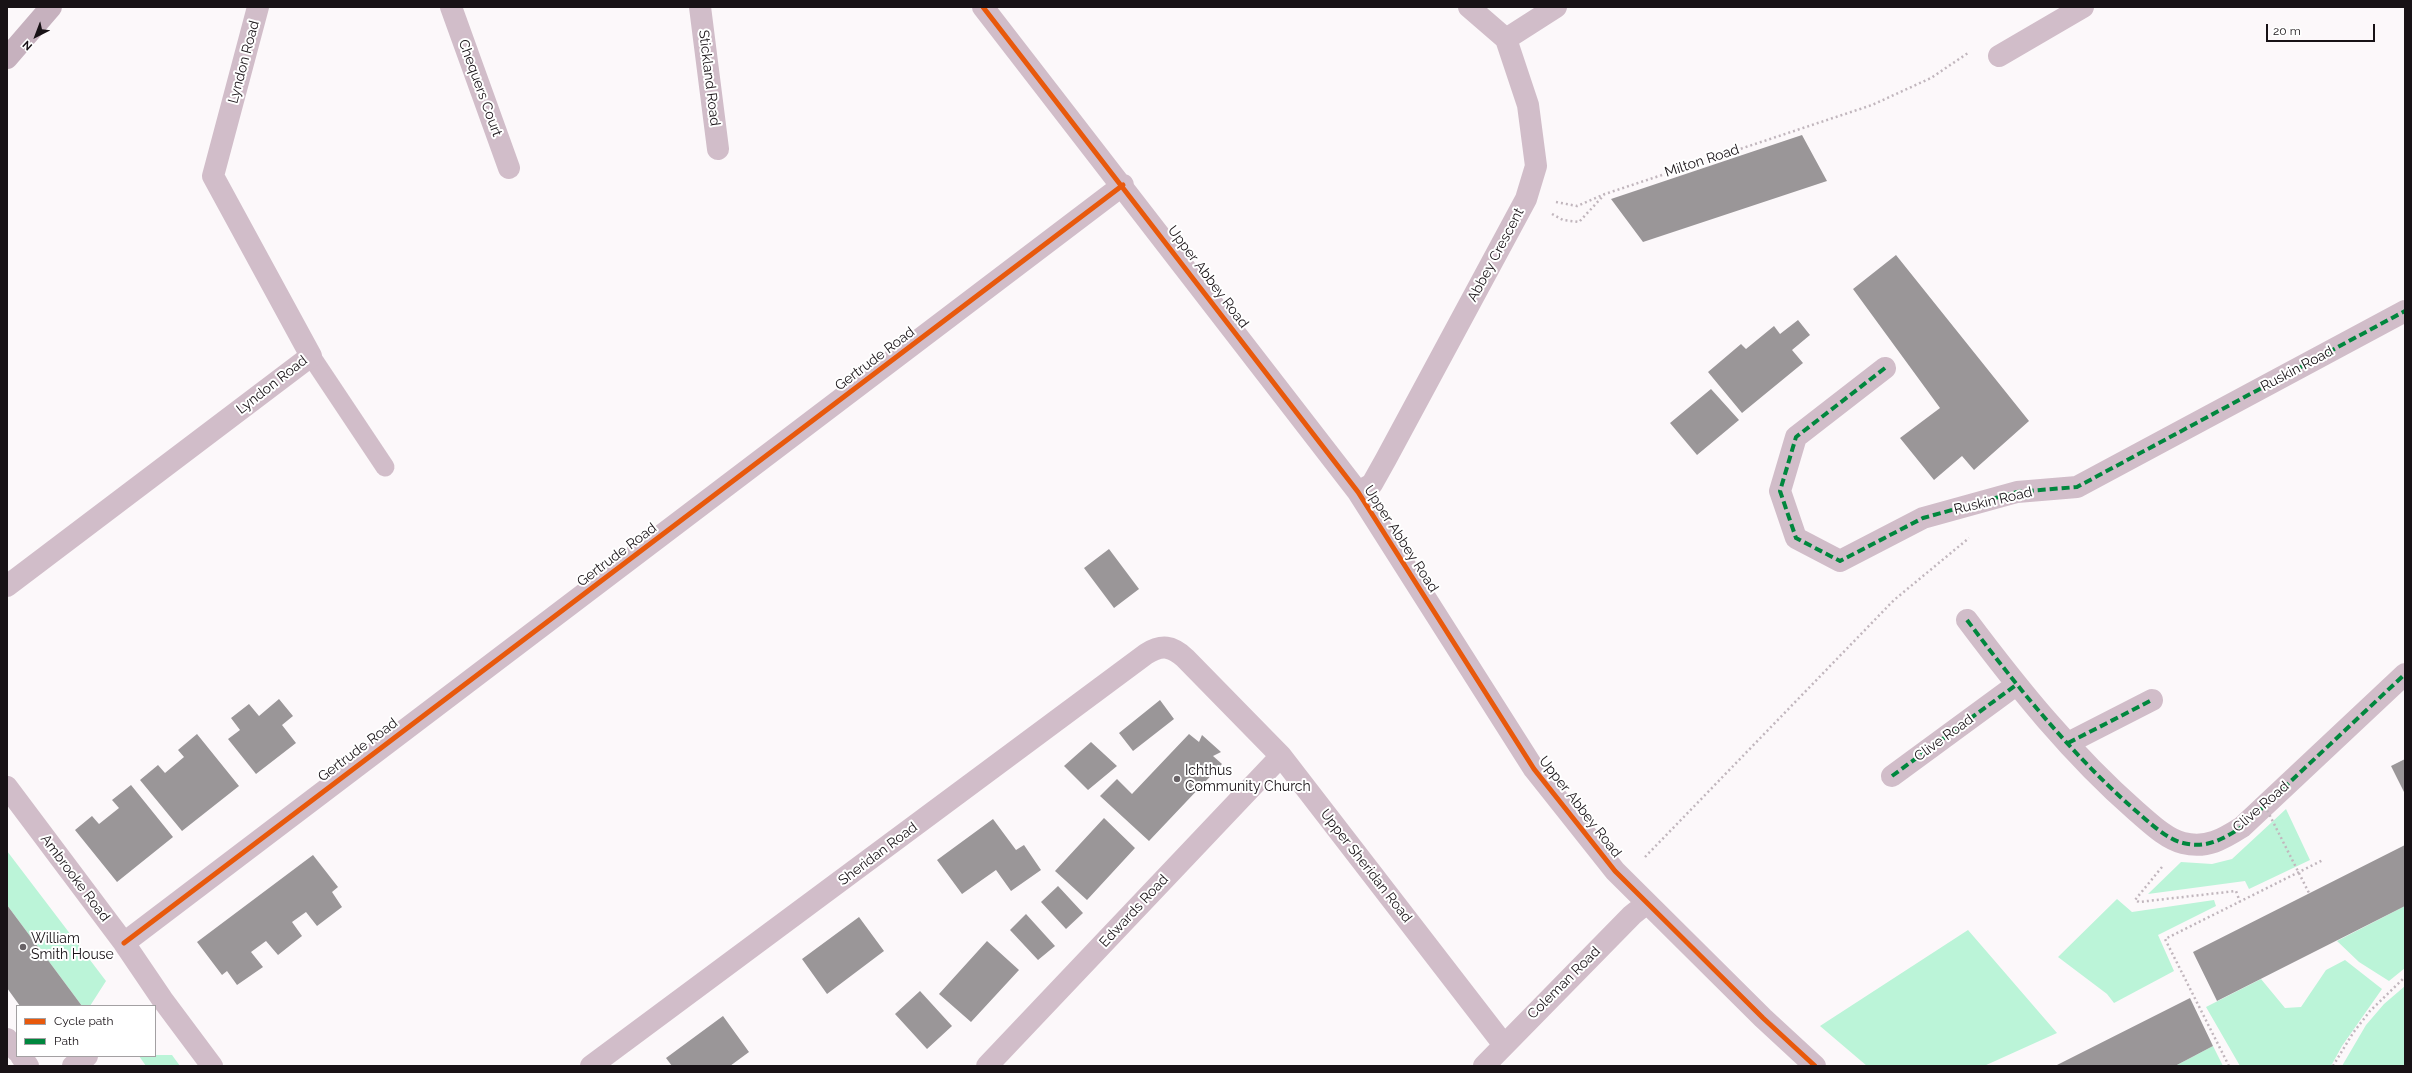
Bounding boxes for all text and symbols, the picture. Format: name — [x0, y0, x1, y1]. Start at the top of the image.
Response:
north arrow — [16, 16, 56, 56]
scale bar — [2268, 16, 2377, 42]
street label: Lyndon Road — [225, 19, 263, 105]
text: 20 m — [2273, 24, 2301, 38]
street label: Stickland Road — [695, 29, 723, 127]
street label: Chequers Court — [455, 37, 505, 139]
text: N — [20, 38, 35, 53]
street label: Milton Road — [1663, 141, 1741, 181]
street label: Abbey Crescent — [1464, 205, 1528, 305]
street label: Upper Abbey Road — [1164, 222, 1252, 332]
street label: Gertrude Road — [832, 324, 918, 394]
street label: Ruskin Road — [2258, 343, 2336, 395]
street label: Lyndon Road — [233, 352, 311, 418]
street label: Upper Abbey Road — [1360, 482, 1442, 596]
street label: Ruskin Road — [1952, 484, 2034, 518]
street label: Gertrude Road — [574, 520, 660, 590]
street label: Clive Road — [1911, 711, 1977, 765]
street label: Gertrude Road — [315, 715, 401, 785]
street label: Upper Abbey Road — [1535, 753, 1625, 861]
place label: Ichthus Community Church — [1185, 763, 1311, 796]
marker: Ichthus Community Church — [1172, 774, 1182, 784]
street label: Clive Road — [2229, 778, 2293, 836]
street label: Upper Sheridan Road — [1317, 806, 1415, 926]
street label: Sheridan Road — [835, 819, 921, 889]
street label: Ambrooke Road — [37, 831, 113, 925]
street label: Edwards Road — [1096, 871, 1172, 951]
place label: William Smith House — [31, 931, 114, 964]
marker: William Smith House — [18, 942, 28, 952]
street label: Coleman Road — [1524, 943, 1604, 1023]
legend — [16, 1005, 156, 1057]
text: Cycle path — [54, 1014, 113, 1028]
text: Path — [54, 1034, 79, 1048]

